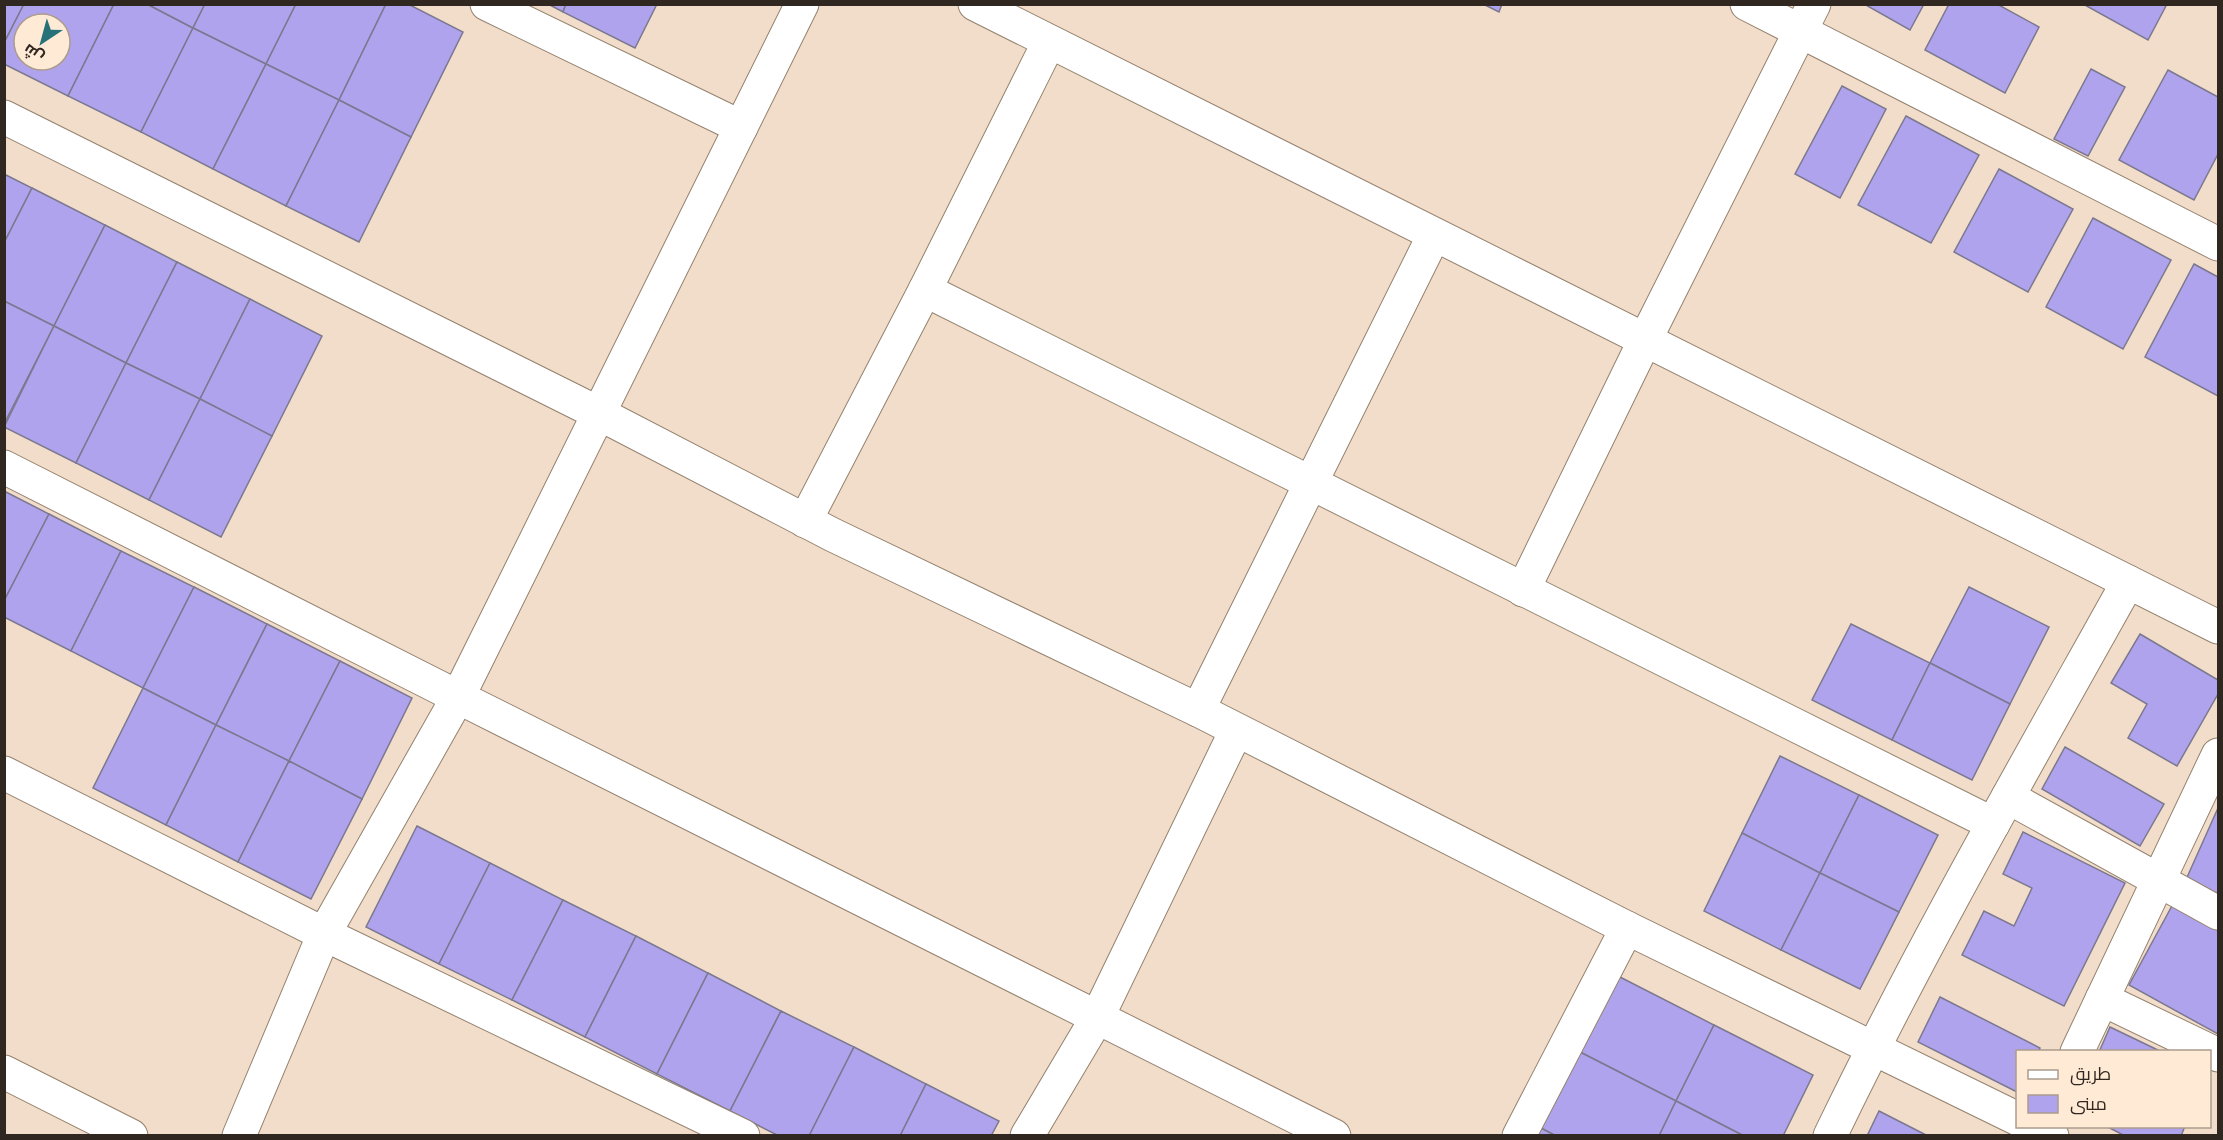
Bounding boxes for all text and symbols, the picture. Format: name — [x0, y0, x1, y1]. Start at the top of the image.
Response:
north arrow — [12, 12, 72, 72]
text: ش — [19, 39, 48, 68]
legend — [2016, 1050, 2211, 1128]
text: طريق — [2070, 1062, 2111, 1086]
text: مبنى — [2070, 1092, 2107, 1116]

